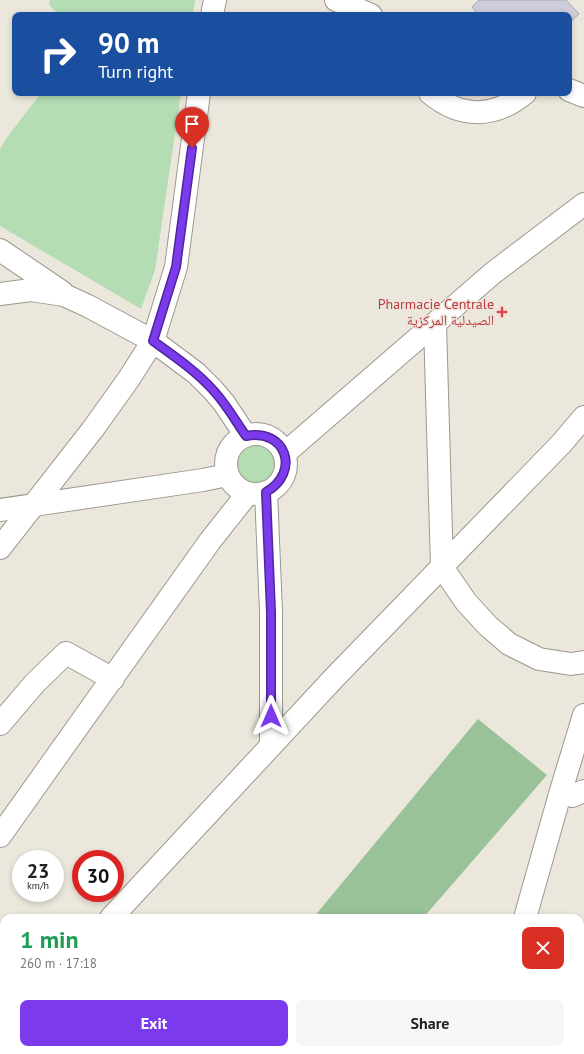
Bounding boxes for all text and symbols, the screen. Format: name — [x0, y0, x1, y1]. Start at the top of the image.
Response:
text: 90 m — [98, 24, 159, 61]
icon: right — [32, 28, 84, 80]
text: Turn right — [98, 60, 173, 83]
pin — [175, 107, 209, 148]
icon: arrive — [181, 113, 203, 135]
place label: Pharmacie Centrale الصيدلية المركزية — [378, 295, 494, 329]
marker: Pharmacie Centrale الصيدلية المركزية — [497, 307, 507, 317]
position arrow — [250, 695, 292, 737]
speed limit sign: 30 — [72, 850, 124, 902]
text: 23 — [27, 858, 49, 884]
text: km/h — [27, 879, 49, 892]
text: 1 min — [20, 924, 79, 955]
button: close — [522, 927, 564, 969]
text: 260 m · 17:18 — [20, 955, 97, 972]
button: Exit — [20, 1000, 288, 1046]
button: Share — [296, 1000, 564, 1046]

